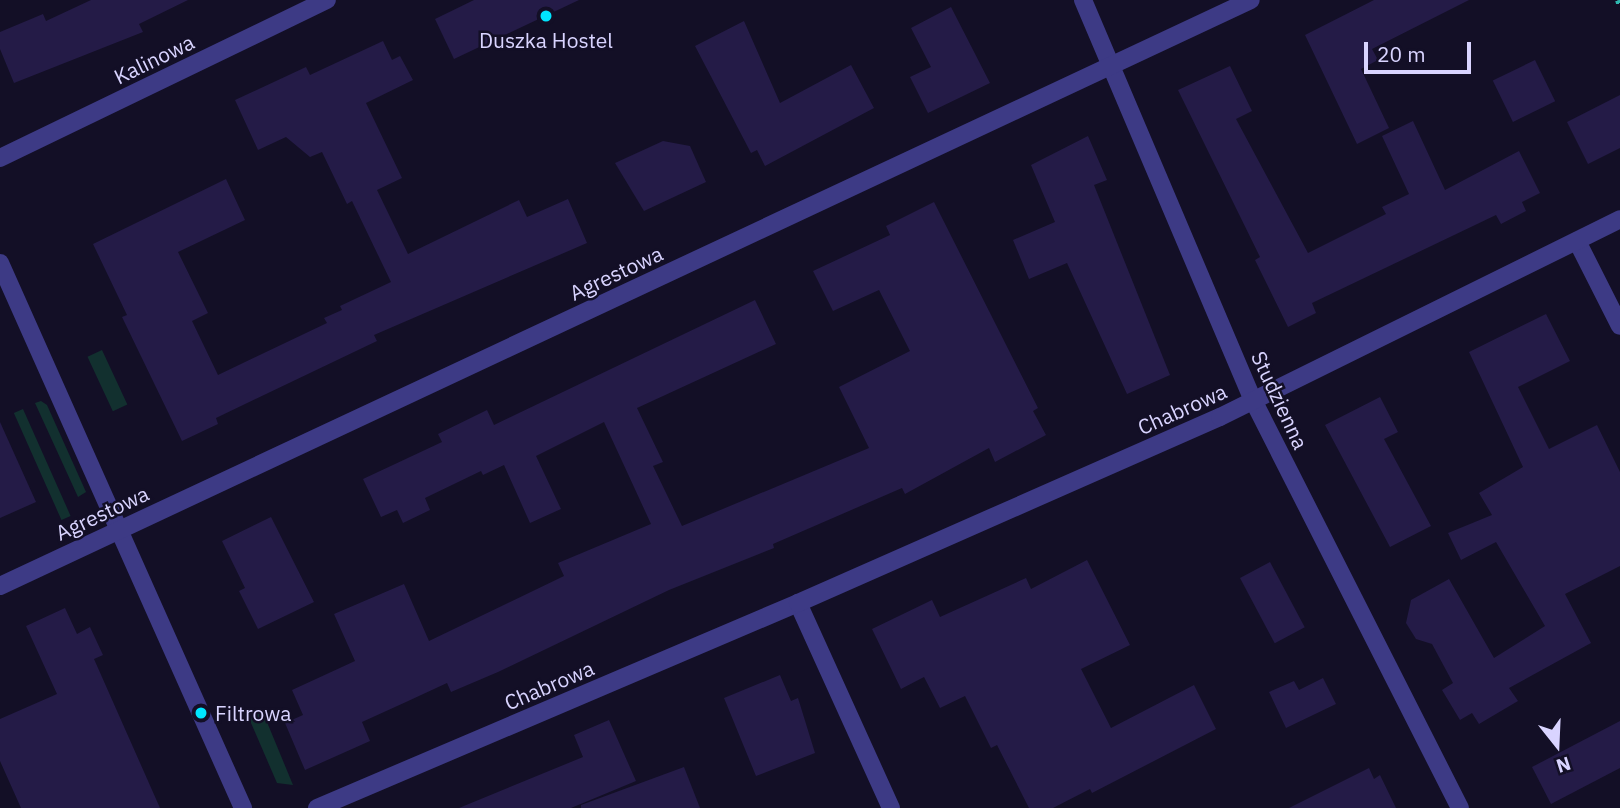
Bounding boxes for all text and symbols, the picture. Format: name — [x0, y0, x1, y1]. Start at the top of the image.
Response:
marker: Duszka Hostel — [538, 8, 554, 24]
place label: Duszka Hostel — [479, 27, 613, 53]
scale bar — [1368, 28, 1475, 72]
street label: Kalinowa — [110, 29, 198, 89]
text: 20 m — [1377, 40, 1426, 68]
street label: Agrestowa — [565, 240, 667, 306]
street label: Studzienna — [1246, 347, 1314, 453]
street label: Chabrowa — [1134, 378, 1230, 440]
street label: Agrestowa — [51, 480, 153, 546]
street label: Chabrowa — [500, 655, 598, 715]
place label: Filtrowa — [215, 700, 291, 726]
marker: Filtrowa — [193, 705, 209, 721]
north arrow — [1522, 710, 1592, 780]
text: N — [1553, 751, 1574, 779]

